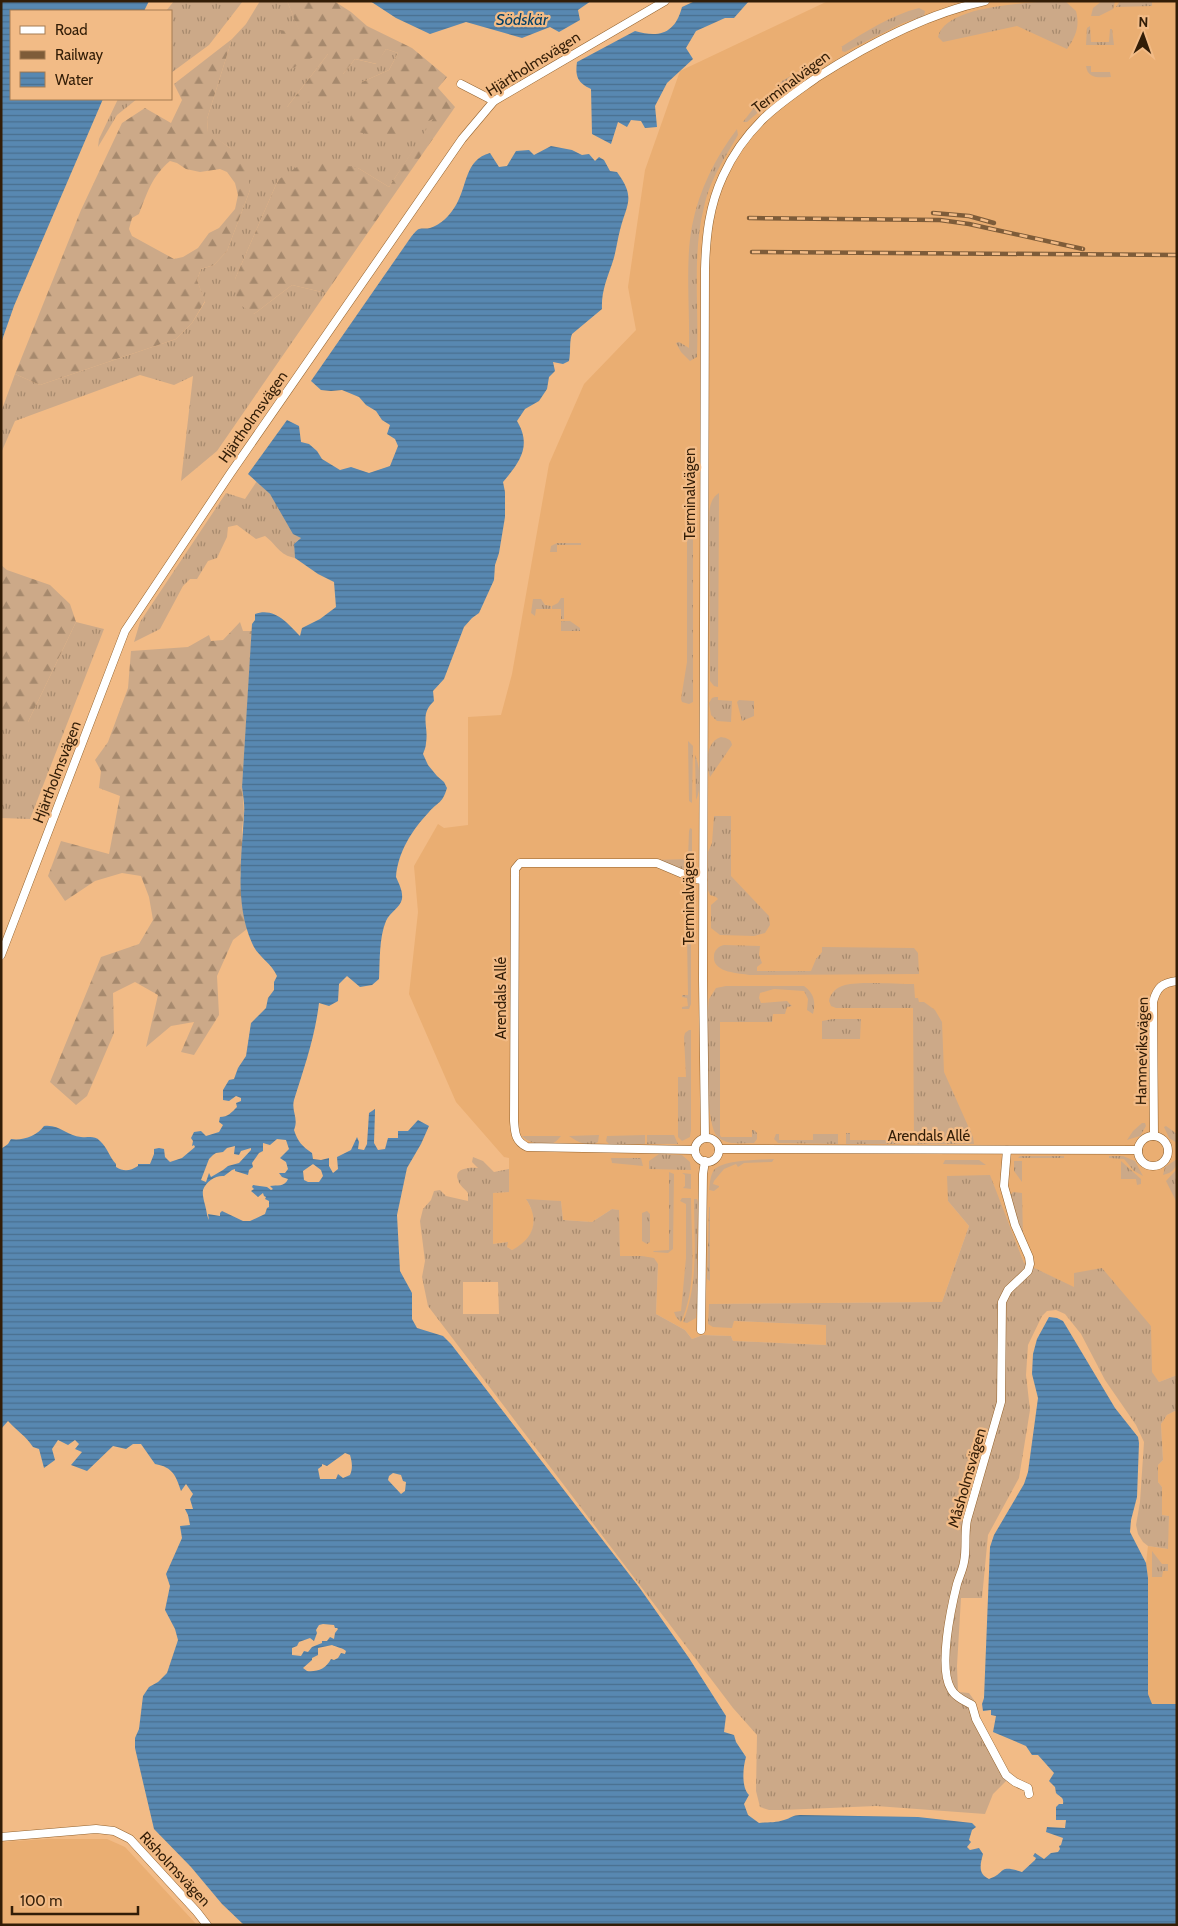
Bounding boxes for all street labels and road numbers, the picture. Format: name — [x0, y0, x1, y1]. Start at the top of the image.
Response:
street label: Hjärtholmsvägen — [482, 28, 584, 100]
street label: Terminalvägen — [749, 47, 833, 117]
street label: Hjärtholmsvägen — [215, 368, 291, 466]
street label: Terminalvägen — [681, 448, 699, 540]
street label: Hjärtholmsvägen — [29, 718, 85, 826]
street label: Terminalvägen — [680, 853, 698, 945]
street label: Arendals Allé — [492, 957, 510, 1039]
street label: Hamneviksvägen — [1132, 997, 1152, 1105]
street label: Arendals Allé — [888, 1127, 970, 1145]
street label: Måsholmsvägen — [944, 1426, 990, 1530]
street label: Risholmsvägen — [136, 1828, 214, 1910]

